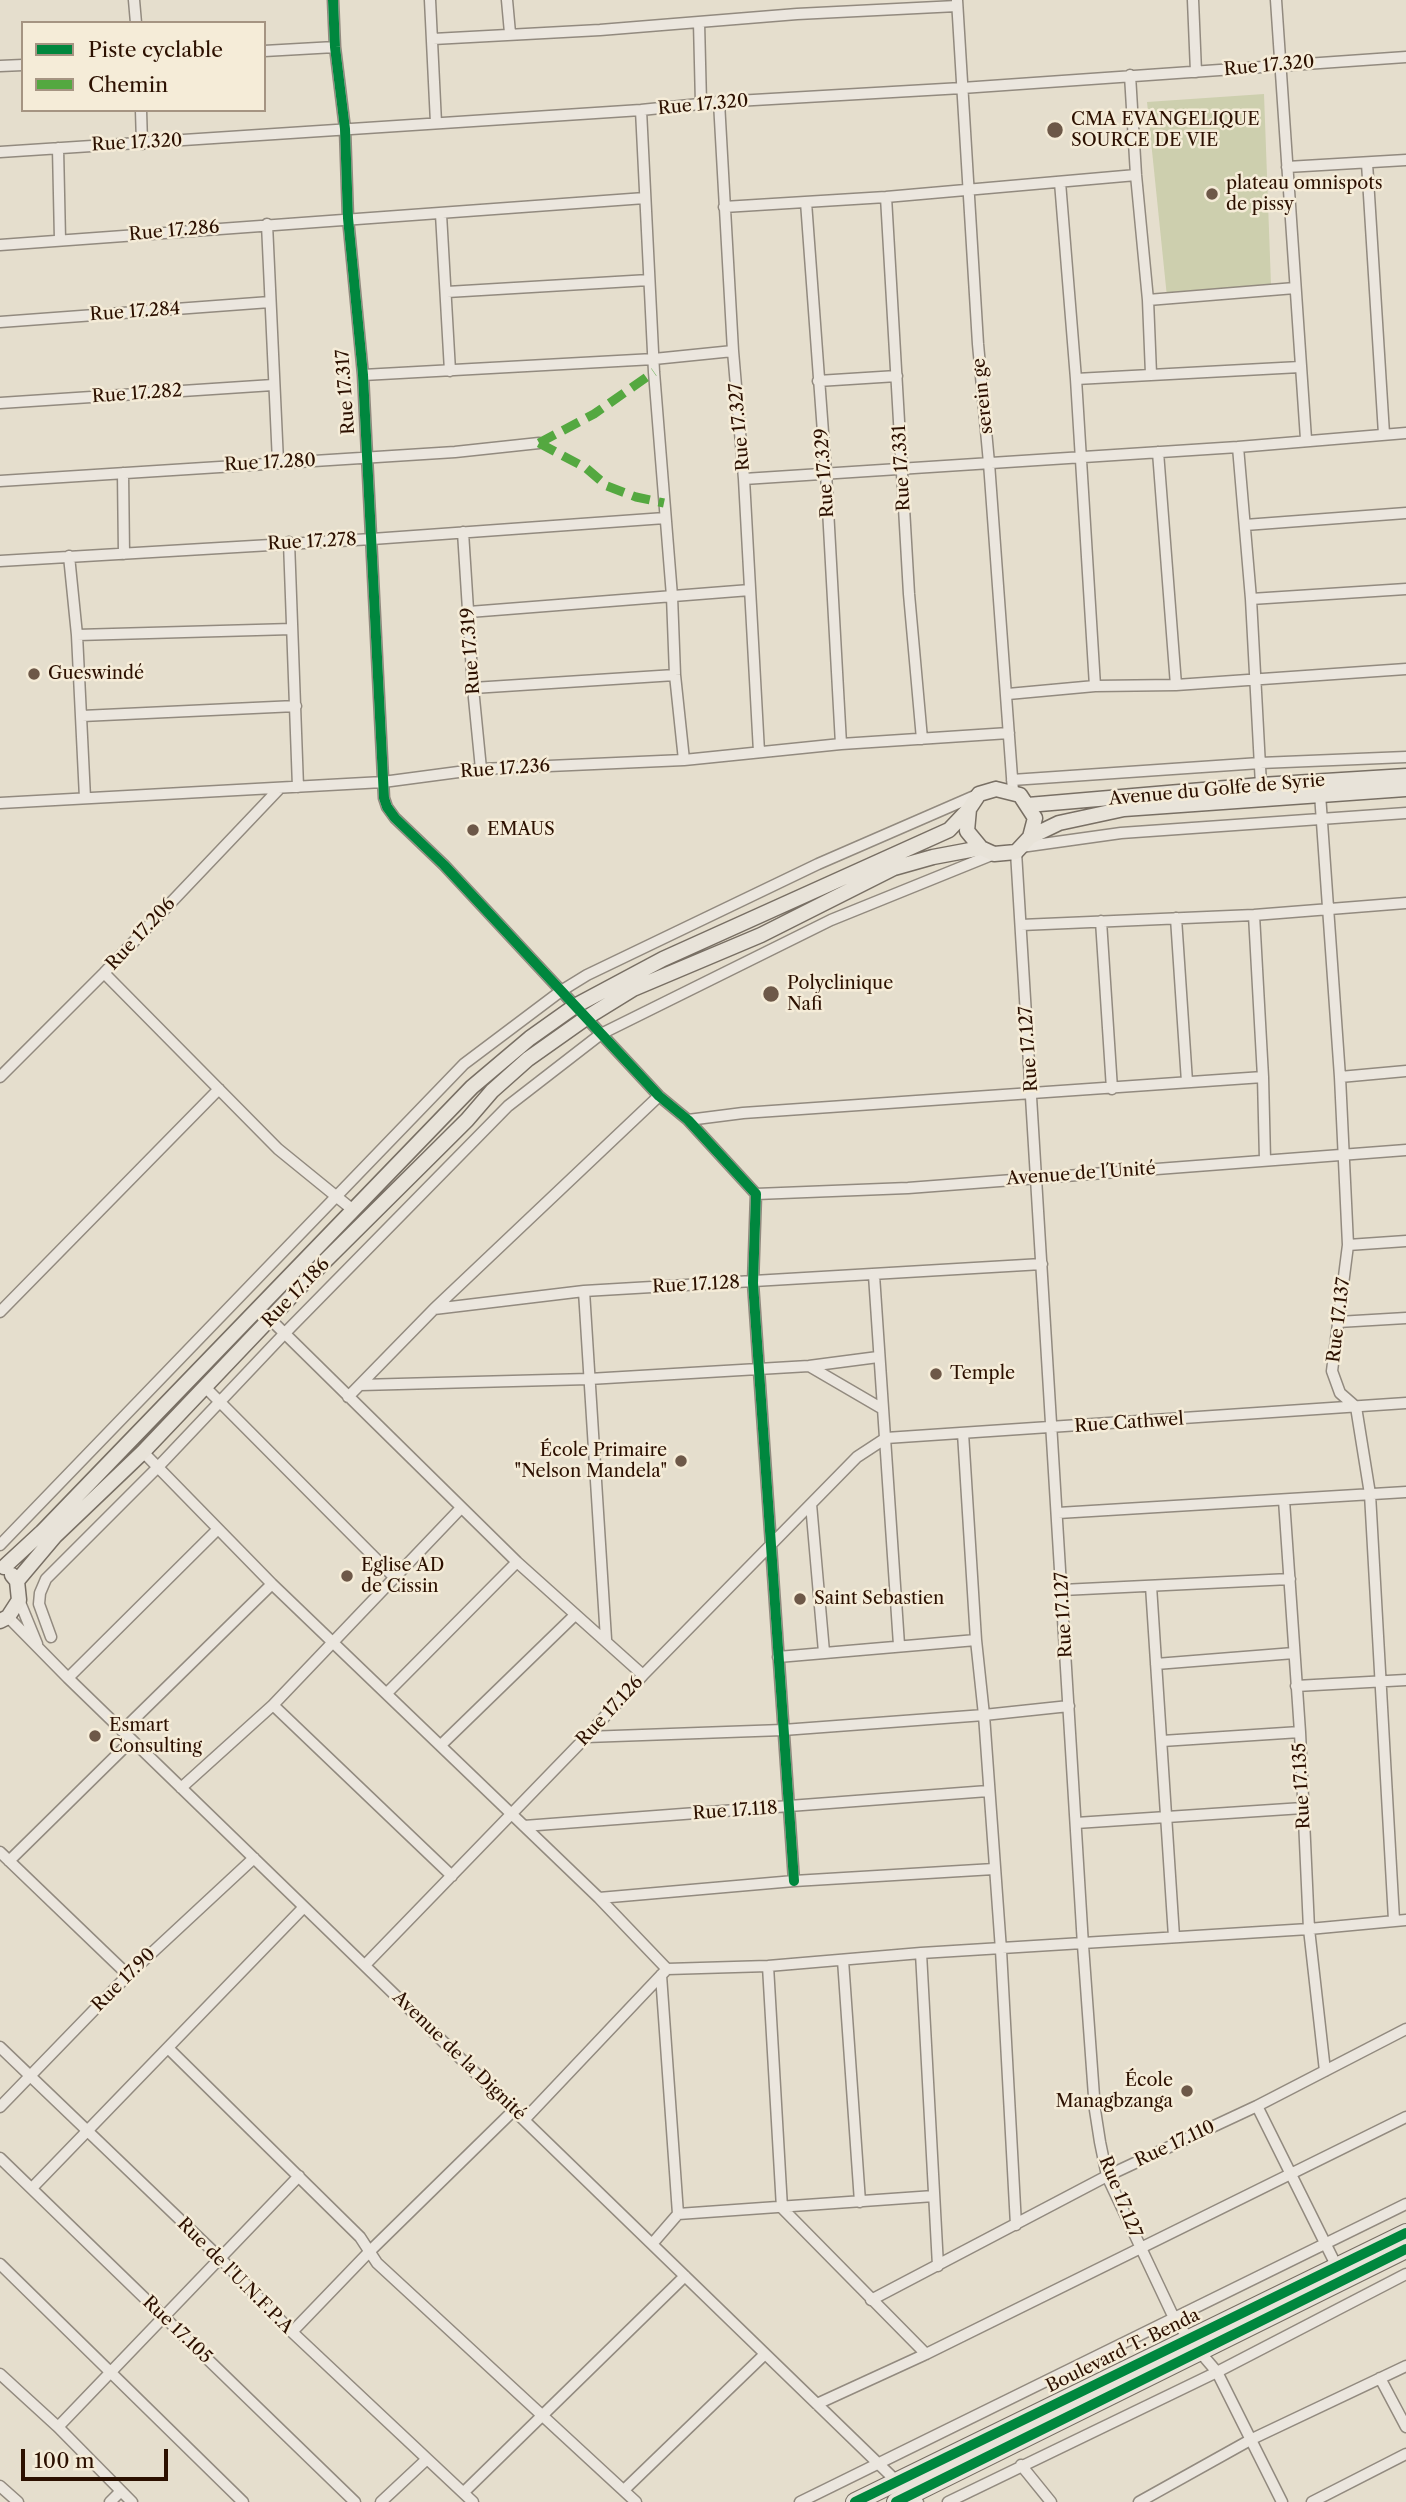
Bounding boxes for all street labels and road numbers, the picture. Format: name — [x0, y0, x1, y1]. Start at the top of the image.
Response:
street label: Rue 17.320 — [1223, 51, 1315, 81]
street label: Rue 17.320 — [657, 90, 749, 120]
street label: Rue 17.320 — [91, 130, 183, 156]
street label: Rue 17.286 — [128, 216, 220, 246]
street label: Rue 17.284 — [89, 298, 181, 326]
street label: Rue 17.317 — [332, 349, 360, 435]
street label: serein ge — [968, 357, 998, 435]
street label: Rue 17.282 — [91, 380, 183, 408]
street label: Rue 17.327 — [725, 382, 755, 472]
street label: Rue 17.331 — [889, 424, 915, 512]
street label: Rue 17.329 — [811, 427, 839, 519]
street label: Rue 17.280 — [224, 450, 316, 476]
street label: Rue 17.278 — [267, 529, 357, 555]
street label: Rue 17.319 — [457, 607, 485, 695]
street label: Rue 17.236 — [459, 755, 551, 783]
street label: Avenue du Golfe de Syrie — [1108, 770, 1326, 810]
street label: Rue 17.206 — [102, 893, 180, 975]
street label: Rue 17.127 — [1015, 1005, 1043, 1093]
street label: Avenue de l´Unité — [1006, 1158, 1156, 1190]
street label: Rue 17.186 — [258, 1254, 334, 1332]
street label: Rue 17.128 — [652, 1272, 740, 1298]
street label: Rue 17.137 — [1323, 1276, 1355, 1364]
street label: Rue Cathwel — [1074, 1408, 1184, 1438]
street label: Rue 17.127 — [1051, 1571, 1077, 1659]
street label: Rue 17.126 — [572, 1672, 648, 1750]
street label: Rue 17.135 — [1289, 1742, 1315, 1830]
street label: Rue 17.118 — [692, 1797, 778, 1825]
street label: Rue 17.90 — [88, 1944, 160, 2016]
street label: Avenue de la Dignité — [388, 1987, 530, 2125]
street label: Rue 17.110 — [1132, 2116, 1218, 2172]
street label: Rue 17.127 — [1094, 2153, 1146, 2241]
street label: Rue de l'U.N.F.P.A — [173, 2214, 297, 2338]
street label: Rue 17.105 — [138, 2292, 216, 2368]
street label: Boulevard T. Benda — [1043, 2304, 1203, 2398]

